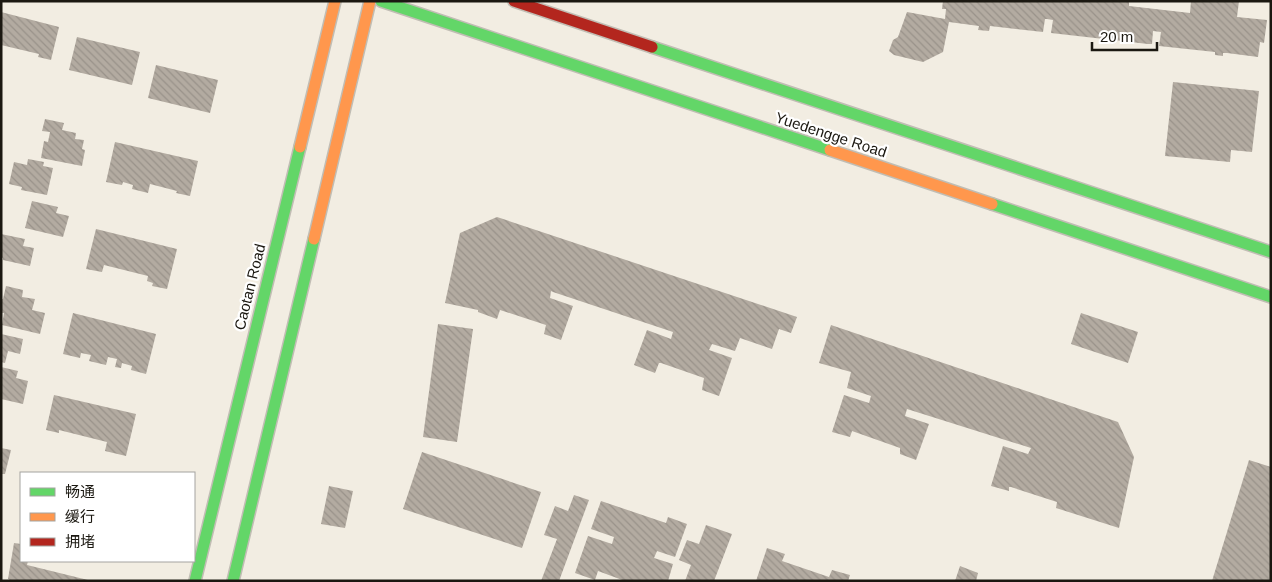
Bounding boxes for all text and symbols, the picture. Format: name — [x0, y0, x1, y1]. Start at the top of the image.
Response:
scale bar — [1092, 20, 1157, 52]
text: 20 m — [1100, 28, 1133, 45]
street label: Yuedengge Road — [773, 109, 889, 161]
street label: Caotan Road — [231, 242, 268, 332]
legend — [20, 472, 195, 562]
text: 畅通 — [65, 483, 95, 500]
text: 缓行 — [65, 508, 95, 525]
text: 拥堵 — [65, 533, 95, 550]

